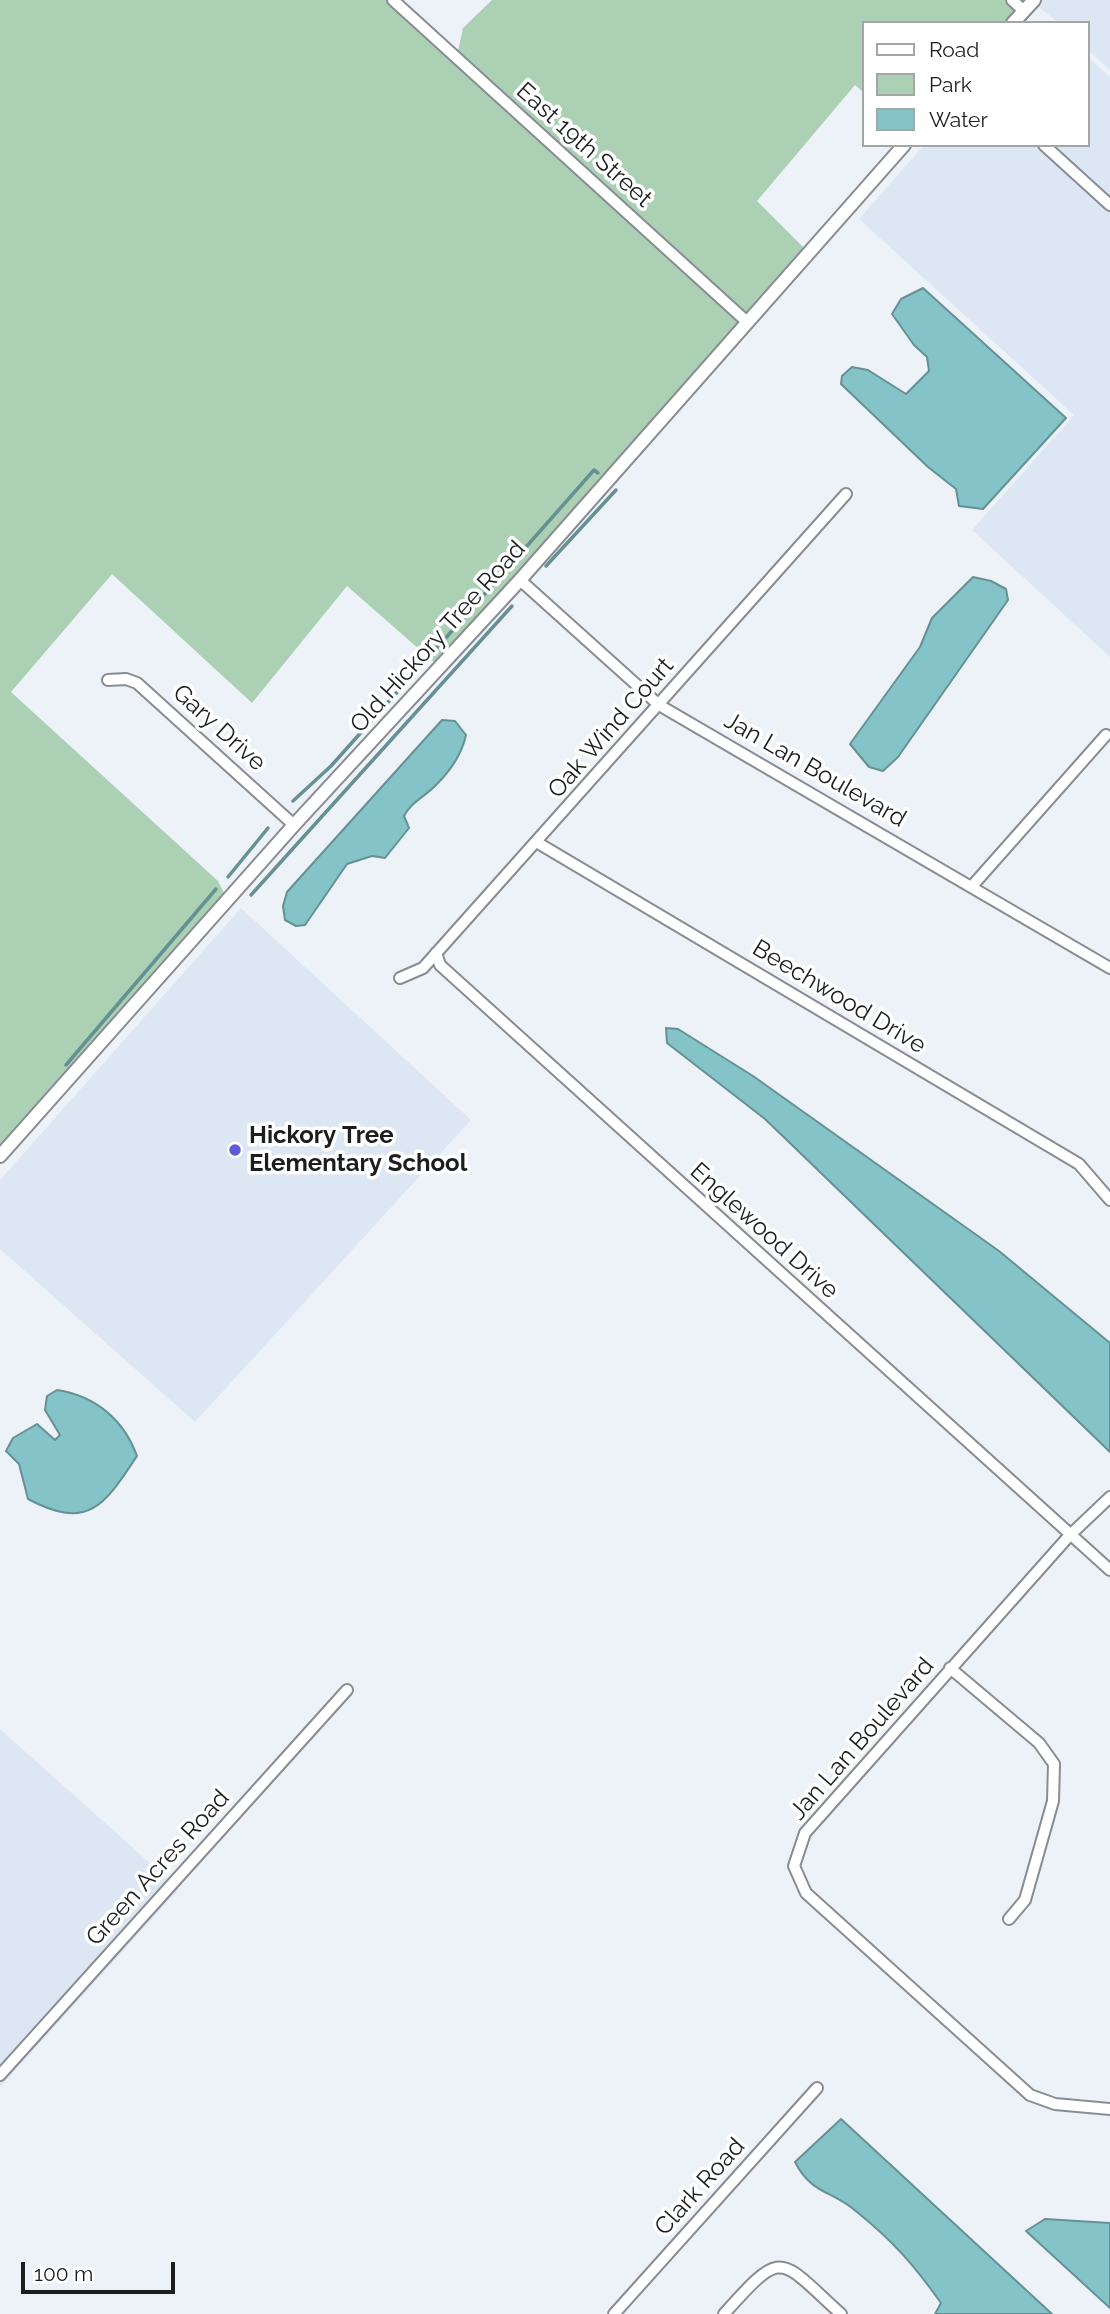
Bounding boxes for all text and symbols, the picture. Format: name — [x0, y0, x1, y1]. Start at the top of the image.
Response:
legend — [862, 21, 1089, 147]
text: Road — [929, 37, 979, 62]
text: Park — [929, 72, 972, 97]
street label: East 19th Street — [510, 77, 658, 213]
text: Water — [929, 107, 988, 132]
street label: Old Hickory Tree Road — [344, 535, 532, 739]
street label: Oak Wind Court — [542, 652, 680, 804]
street label: Gary Drive — [167, 679, 271, 777]
street label: Jan Lan Boulevard — [719, 706, 911, 834]
street label: Beechwood Drive — [747, 934, 931, 1060]
place label: Hickory Tree Elementary School — [249, 1122, 467, 1178]
marker: Hickory Tree Elementary School — [227, 1142, 243, 1158]
street label: Englewood Drive — [684, 1157, 844, 1305]
street label: Jan Lan Boulevard — [784, 1652, 940, 1826]
street label: Green Acres Road — [80, 1784, 236, 1952]
street label: Clark Road — [649, 2132, 751, 2242]
scale bar — [24, 2248, 178, 2292]
text: 100 m — [34, 2261, 93, 2286]

